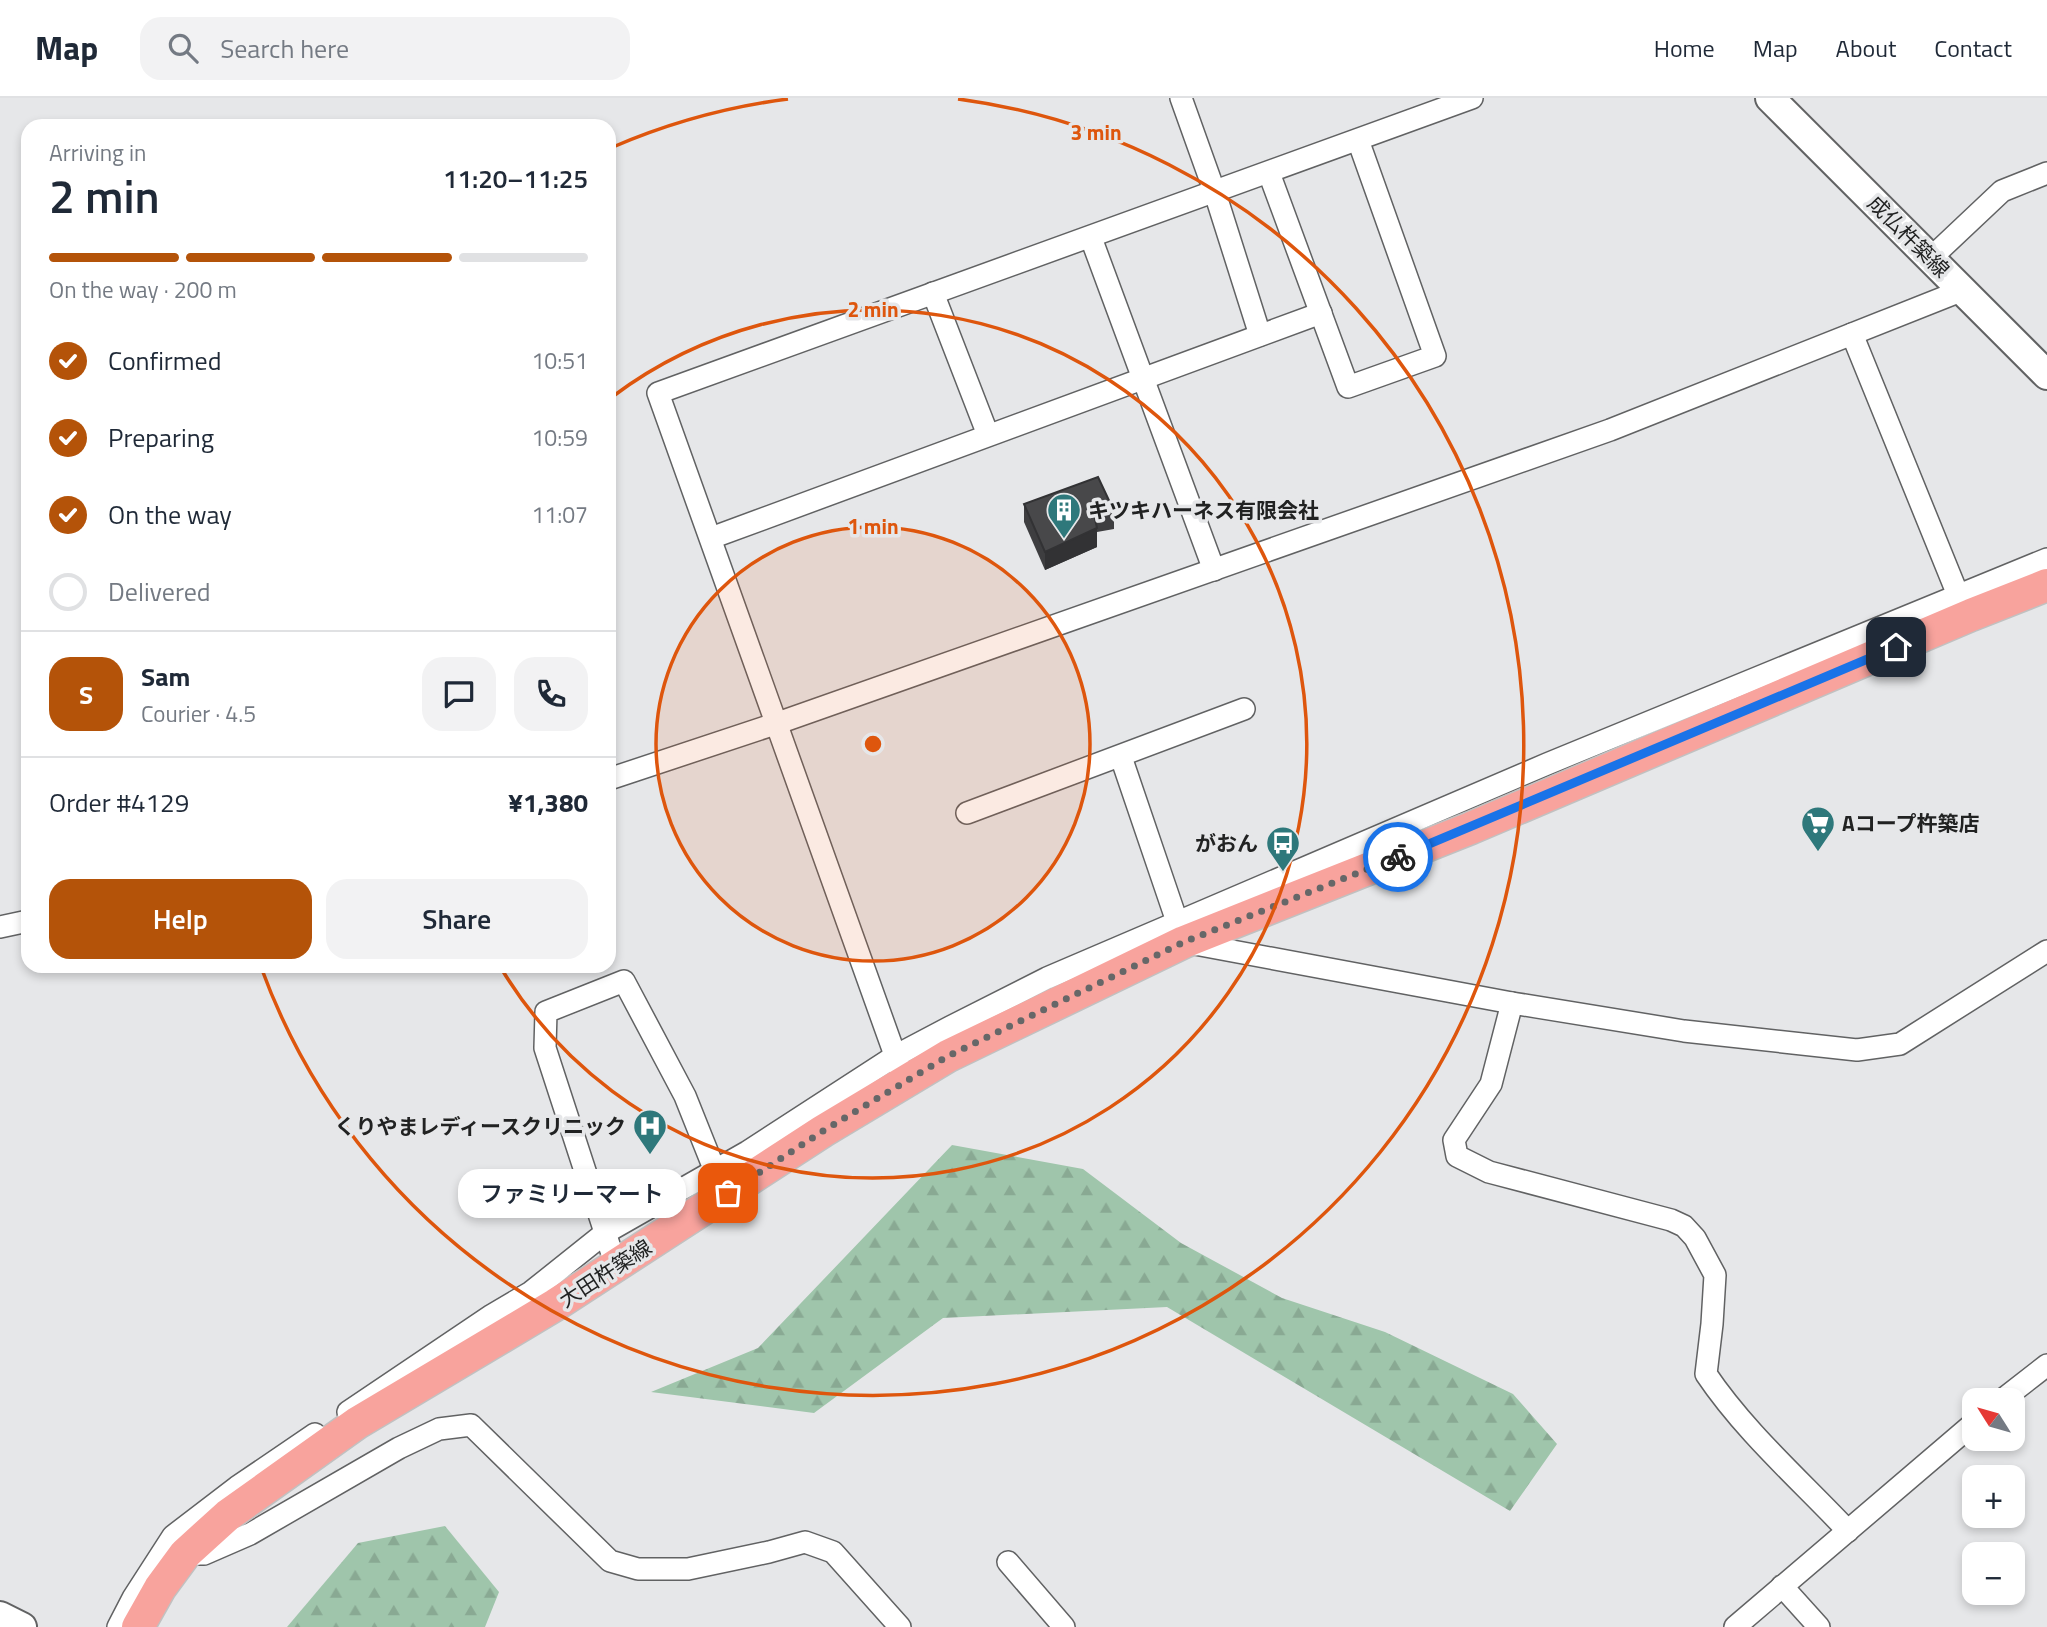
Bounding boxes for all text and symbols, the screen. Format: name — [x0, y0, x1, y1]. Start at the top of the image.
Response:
search box — [140, 17, 630, 80]
text: Map — [35, 23, 98, 73]
icon: search — [164, 29, 202, 67]
text: Search here — [220, 29, 349, 68]
text: Home — [1654, 30, 1715, 66]
text: Map — [1753, 30, 1798, 66]
text: About — [1836, 30, 1896, 66]
text: Contact — [1934, 30, 2012, 66]
text: 3 min — [1070, 116, 1122, 148]
text: Arriving in — [49, 135, 146, 170]
text: 11:20–11:25 — [443, 159, 588, 198]
text: 2 min — [49, 161, 160, 231]
street label: 成仏杵築線 — [1861, 188, 1957, 284]
text: On the way · 200 m — [49, 272, 237, 307]
text: 2 min — [847, 293, 899, 325]
text: Confirmed — [108, 341, 222, 380]
icon: check — [49, 342, 87, 380]
text: 10:51 — [531, 343, 588, 378]
text: Preparing — [108, 418, 214, 457]
icon: check — [49, 419, 87, 457]
text: 10:59 — [531, 420, 588, 455]
building icon: キツキハーネス有限会社 — [1045, 491, 1083, 540]
place label: キツキハーネス有限会社 — [1088, 494, 1319, 526]
text: On the way — [108, 495, 232, 534]
icon: check — [49, 496, 87, 534]
text: 11:07 — [531, 497, 588, 532]
text: 1 min — [847, 510, 899, 542]
text: Delivered — [108, 572, 211, 611]
pin — [1866, 617, 1926, 677]
icon: home — [1877, 628, 1915, 666]
text: Sam — [141, 657, 190, 696]
button: chat — [422, 657, 496, 731]
button: phone — [514, 657, 588, 731]
text: S — [79, 675, 93, 714]
text: Courier · 4.5 — [141, 696, 256, 731]
centre of rings — [861, 732, 885, 756]
text: Order #4129 — [49, 783, 189, 822]
text: ¥1,380 — [508, 783, 588, 822]
supermarket icon: Aコープ杵築店 — [1799, 804, 1837, 853]
place label: Aコープ杵築店 — [1842, 807, 1979, 839]
courier — [1363, 822, 1433, 892]
bus stop icon: がおん — [1264, 824, 1302, 873]
place label: がおん — [1195, 827, 1258, 859]
icon: bike — [1379, 838, 1417, 876]
button: Help — [49, 879, 312, 959]
button: Share — [326, 879, 588, 959]
hospital icon: くりやまレディースクリニック — [631, 1107, 669, 1156]
place label: くりやまレディースクリニック — [335, 1110, 626, 1142]
pin — [698, 1163, 758, 1223]
callout: ファミリーマート — [458, 1168, 686, 1218]
icon: bag — [709, 1174, 747, 1212]
text: ファミリーマート — [480, 1176, 664, 1211]
street label: 大田杵築線 — [552, 1231, 658, 1315]
north arrow — [1962, 1388, 2025, 1451]
map controls — [1962, 1388, 2025, 1605]
button: + — [1962, 1465, 2025, 1528]
button: − — [1962, 1542, 2025, 1605]

